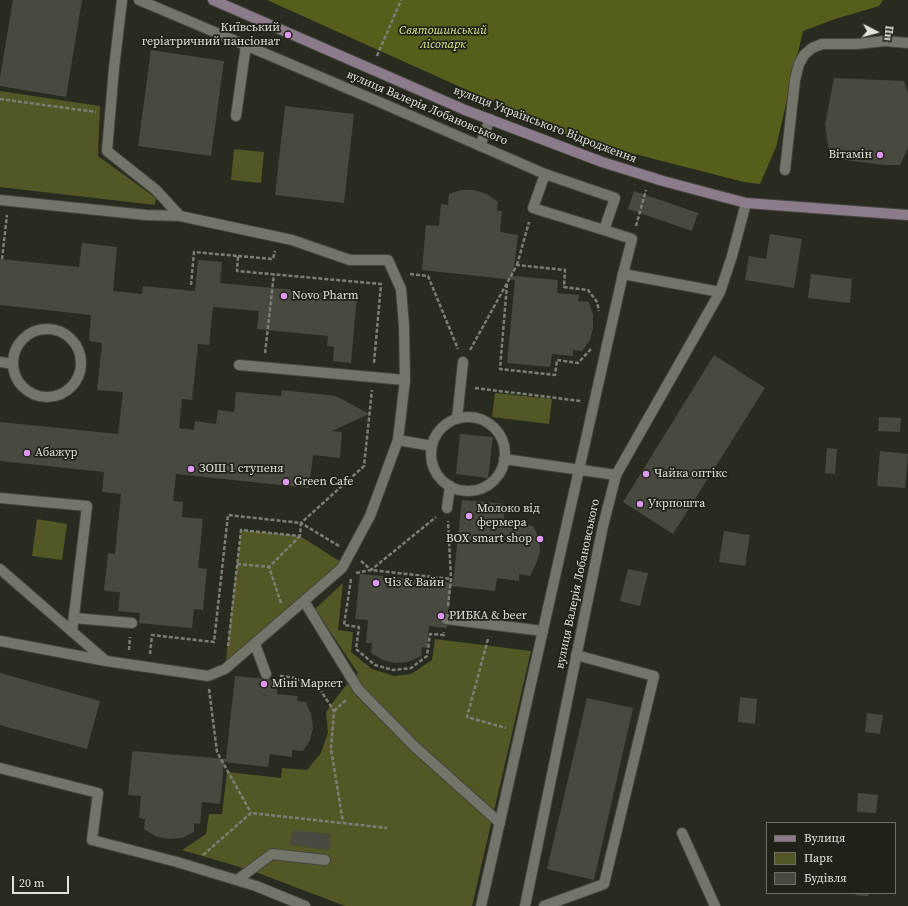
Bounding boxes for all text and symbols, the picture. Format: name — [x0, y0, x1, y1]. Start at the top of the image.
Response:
north arrow — [856, 12, 896, 52]
place label: Київський геріатричний пансіонат — [142, 21, 280, 49]
park label: Святошинський лісопарк — [399, 24, 487, 52]
text: Пн — [880, 25, 897, 42]
marker: Київський геріатричний пансіонат — [283, 30, 293, 40]
street label: вулиця Валерія Лобановського — [344, 67, 510, 149]
street label: вулиця Українського Відродження — [451, 83, 639, 167]
place label: Вітамін — [829, 148, 872, 162]
marker: Вітамін — [875, 150, 885, 160]
place label: Novo Pharm — [292, 289, 359, 303]
marker: Novo Pharm — [279, 291, 289, 301]
place label: Абажур — [35, 446, 78, 460]
marker: Абажур — [22, 448, 32, 458]
place label: ЗОШ 1 ступеня — [199, 462, 284, 476]
marker: ЗОШ 1 ступеня — [186, 464, 196, 474]
place label: Чайка оптікс — [654, 467, 727, 481]
marker: Чайка оптікс — [641, 469, 651, 479]
place label: Green Cafe — [294, 475, 353, 489]
marker: Green Cafe — [281, 477, 291, 487]
place label: Укрпошта — [648, 497, 705, 511]
street label: вулиця Валерія Лобановського — [553, 498, 603, 670]
marker: Укрпошта — [635, 499, 645, 509]
place label: Молоко від фермера — [477, 502, 540, 530]
marker: Молоко від фермера — [464, 511, 474, 521]
place label: BOX smart shop — [446, 532, 532, 546]
marker: BOX smart shop — [535, 534, 545, 544]
place label: Чіз & Вайн — [384, 576, 444, 590]
marker: Чіз & Вайн — [371, 578, 381, 588]
place label: РИБКА & beer — [449, 609, 527, 623]
marker: РИБКА & beer — [436, 611, 446, 621]
place label: Міні Маркет — [272, 677, 343, 691]
marker: Міні Маркет — [259, 679, 269, 689]
legend — [766, 822, 896, 894]
text: Вулиця — [804, 830, 845, 846]
text: Парк — [804, 850, 833, 866]
scale bar — [14, 868, 71, 894]
text: Будівля — [804, 870, 847, 886]
text: 20 m — [19, 875, 45, 891]

